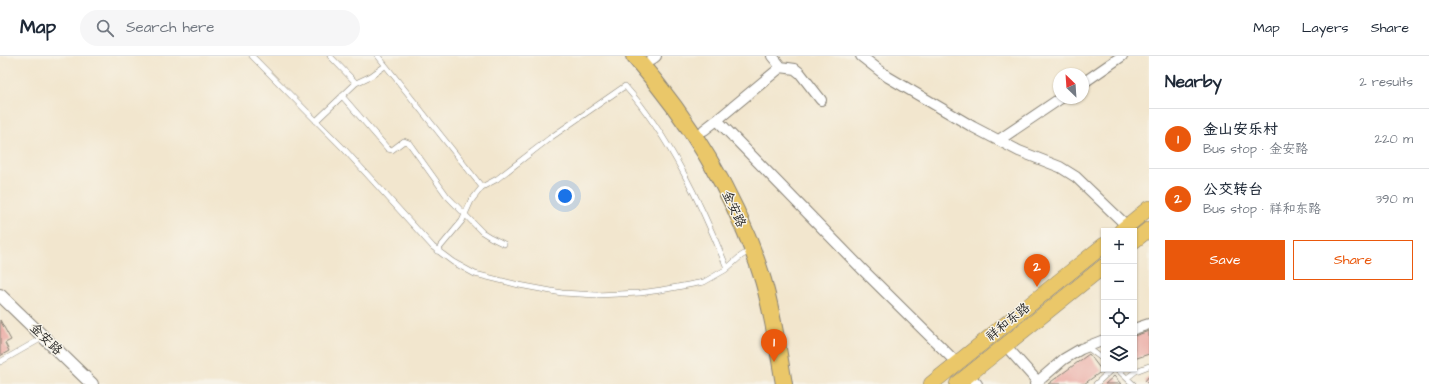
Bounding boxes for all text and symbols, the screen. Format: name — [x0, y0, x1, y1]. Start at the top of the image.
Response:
search box — [80, 10, 360, 46]
text: Map — [20, 14, 56, 41]
icon: search — [94, 17, 116, 39]
text: Search here — [126, 17, 215, 38]
text: Map — [1253, 18, 1280, 38]
text: Layers — [1302, 18, 1349, 38]
text: Share — [1371, 18, 1409, 38]
north arrow — [1053, 68, 1089, 104]
text: Nearby — [1165, 70, 1222, 94]
text: 2 results — [1359, 73, 1413, 91]
text: 金山安乐村 — [1203, 119, 1278, 140]
text: 1 — [1177, 130, 1179, 148]
text: 220 m — [1375, 130, 1413, 148]
text: Bus stop · 金安路 — [1203, 140, 1308, 158]
text: 公交转台 — [1203, 179, 1263, 200]
your location — [555, 186, 575, 206]
street label: 金安路 — [718, 188, 750, 230]
text: 2 — [1174, 190, 1182, 208]
text: 390 m — [1375, 190, 1413, 208]
text: Bus stop · 祥和东路 — [1203, 200, 1321, 218]
map controls — [1101, 228, 1137, 372]
button: + — [1101, 228, 1137, 264]
button: Save — [1165, 240, 1285, 280]
button: Share — [1293, 240, 1413, 280]
pin: 2 — [1024, 254, 1050, 287]
button: − — [1101, 264, 1137, 300]
street label: 祥和东路 — [982, 299, 1034, 345]
button: locate — [1101, 300, 1137, 336]
street label: 金安路 — [26, 319, 66, 359]
pin: 1 — [761, 329, 787, 362]
button: layers — [1101, 336, 1137, 372]

